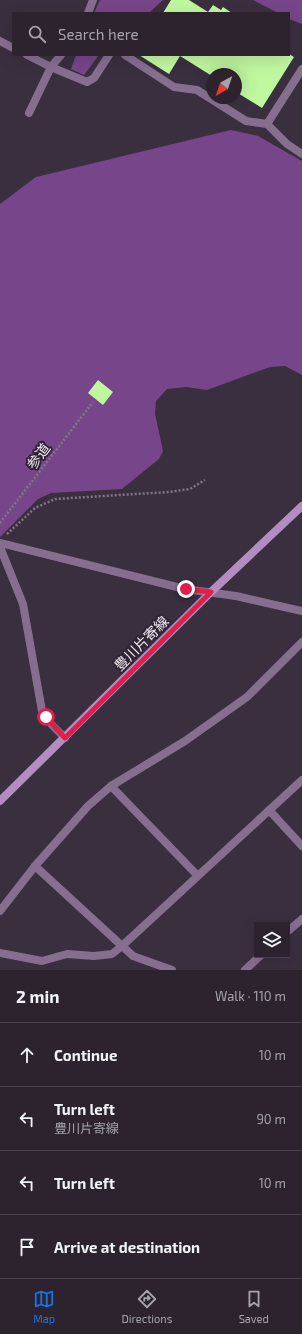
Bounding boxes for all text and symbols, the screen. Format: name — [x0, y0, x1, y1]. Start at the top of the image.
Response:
search box — [12, 12, 290, 56]
icon: search — [26, 23, 48, 45]
text: Search here — [58, 25, 139, 43]
north arrow — [206, 68, 242, 104]
street label: 参道 — [23, 440, 53, 472]
route end — [177, 580, 195, 598]
street label: 豊川片寄線 — [110, 612, 172, 674]
route start — [37, 708, 55, 726]
map controls — [254, 922, 290, 958]
button: layers — [254, 922, 290, 958]
text: 2 min — [16, 986, 59, 1006]
text: Walk · 110 m — [215, 988, 286, 1004]
icon: ahead — [16, 1044, 38, 1066]
text: Continue — [54, 1046, 117, 1064]
text: 10 m — [259, 1047, 286, 1063]
text: Turn left — [54, 1100, 115, 1118]
icon: left — [16, 1108, 38, 1130]
text: 90 m — [256, 1111, 286, 1127]
text: 豊川片寄線 — [54, 1120, 119, 1136]
icon: left — [16, 1172, 38, 1194]
text: Turn left — [54, 1174, 115, 1192]
text: 10 m — [259, 1175, 286, 1191]
icon: arrive — [16, 1236, 38, 1258]
text: Arrive at destination — [54, 1238, 200, 1256]
tab: Map — [33, 1288, 55, 1325]
tab: Directions — [122, 1288, 172, 1325]
tab: Saved — [239, 1288, 269, 1325]

